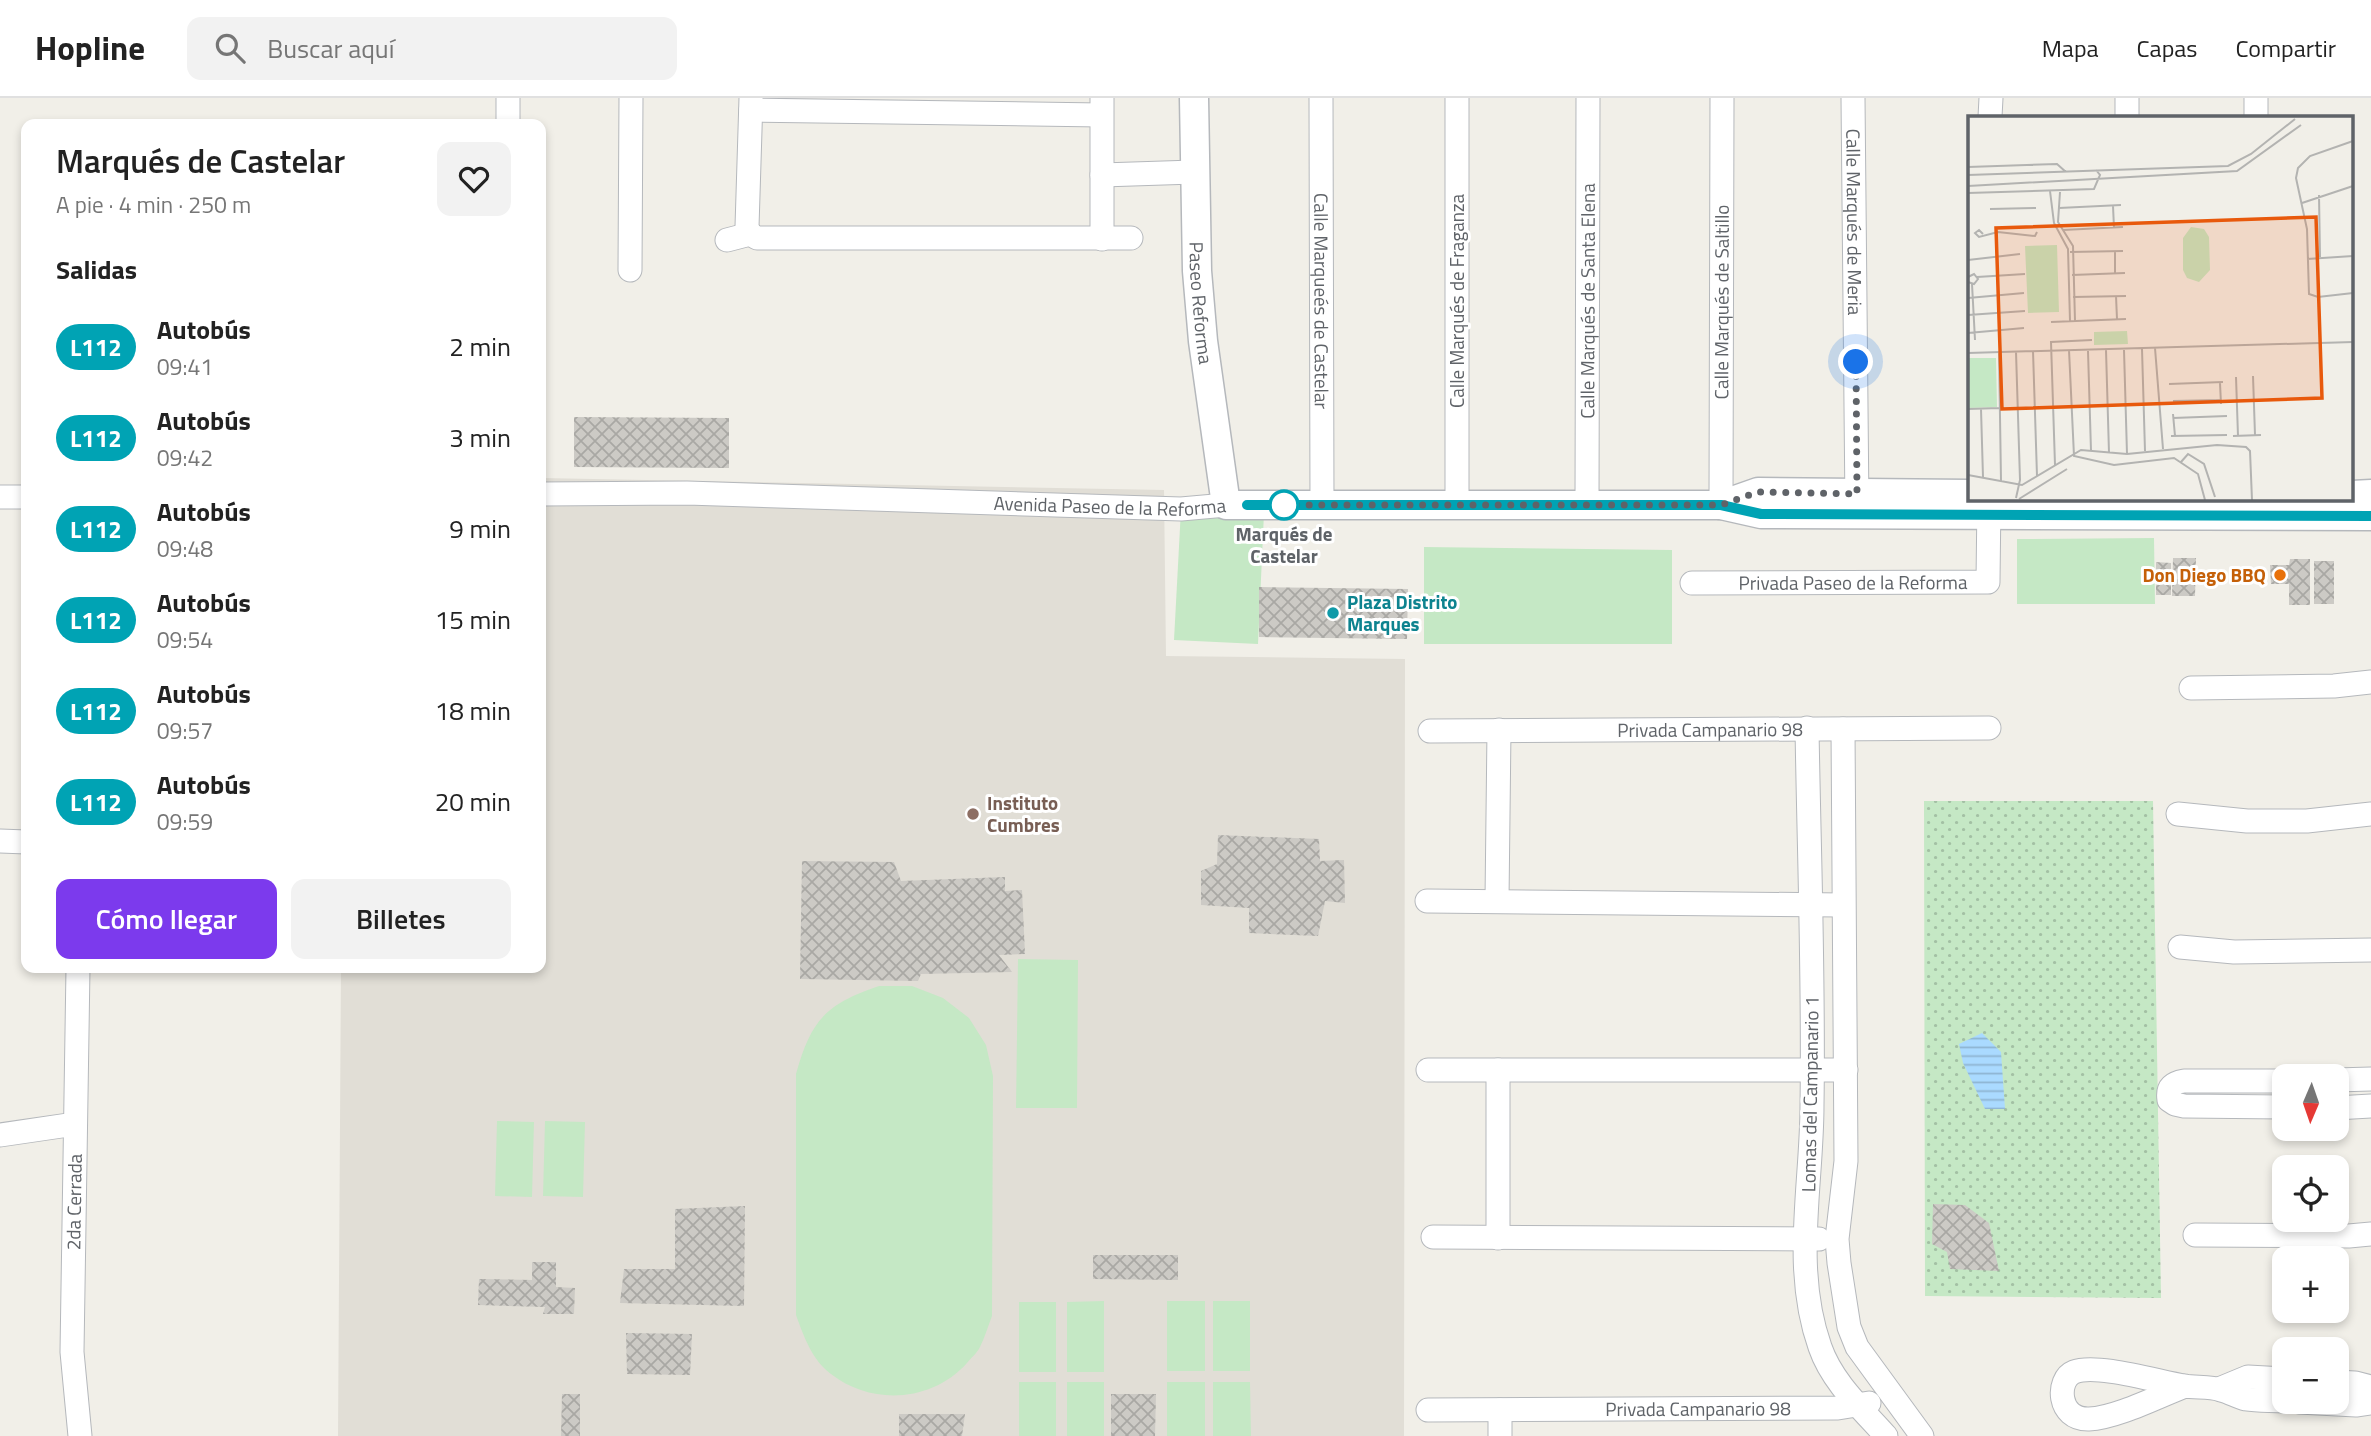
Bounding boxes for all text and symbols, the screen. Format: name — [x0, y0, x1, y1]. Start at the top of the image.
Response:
search box — [187, 17, 677, 80]
text: Hopline — [35, 23, 145, 73]
icon: search — [211, 29, 249, 67]
text: Buscar aquí — [267, 29, 394, 68]
text: Mapa — [2042, 30, 2099, 66]
text: Capas — [2137, 30, 2197, 66]
text: Compartir — [2235, 30, 2336, 66]
inset map — [1968, 116, 2354, 500]
street label: Calle Marqués de Meria — [1839, 129, 1870, 316]
text: Marqués de Castelar — [56, 136, 345, 186]
button: heart — [437, 142, 511, 216]
street label: Calle Marqués de Santa Elena — [1572, 183, 1602, 419]
text: A pie · 4 min · 250 m — [56, 187, 251, 222]
street label: Calle Marqueés de Castelar — [1307, 193, 1337, 409]
street label: Calle Marqués de Fraganza — [1442, 193, 1471, 408]
street label: Calle Marqués de Saltillo — [1706, 205, 1736, 399]
street label: Paseo Reforma — [1182, 241, 1221, 366]
text: Salidas — [56, 250, 137, 289]
text: Autobús — [157, 310, 251, 349]
text: 2 min — [449, 327, 511, 366]
text: L112 — [70, 329, 122, 365]
your location — [1838, 344, 1873, 379]
text: 09:41 — [157, 349, 213, 384]
text: Autobús — [157, 401, 251, 440]
text: 3 min — [449, 418, 511, 457]
text: L112 — [70, 420, 122, 456]
text: 09:42 — [157, 440, 213, 475]
street label: Avenida Paseo de la Reforma — [993, 488, 1227, 523]
marker: Marqués de Castelar — [1269, 490, 1299, 520]
text: Autobús — [157, 492, 251, 531]
text: 9 min — [449, 509, 511, 548]
text: L112 — [70, 511, 122, 547]
place label: Marqués de Castelar — [1236, 519, 1333, 570]
text: 09:48 — [157, 531, 213, 566]
place label: Don Diego BBQ — [2142, 560, 2266, 589]
street label: Privada Paseo de la Reforma — [1738, 567, 1968, 597]
marker: Don Diego BBQ — [2272, 567, 2288, 583]
text: Autobús — [157, 583, 251, 622]
place label: Plaza Distrito Marques — [1347, 587, 1457, 638]
text: 15 min — [435, 600, 511, 639]
text: L112 — [70, 602, 122, 638]
marker: Plaza Distrito Marques — [1325, 605, 1341, 621]
text: 09:54 — [157, 622, 213, 657]
text: Autobús — [157, 674, 251, 713]
text: 18 min — [435, 691, 511, 730]
text: L112 — [70, 693, 122, 729]
text: 09:57 — [157, 713, 213, 748]
street label: Privada Campanario 98 — [1617, 714, 1803, 744]
text: Autobús — [157, 765, 251, 804]
text: 20 min — [435, 782, 511, 821]
text: L112 — [70, 784, 122, 820]
place label: Instituto Cumbres — [987, 788, 1060, 839]
text: 09:59 — [157, 804, 213, 839]
marker: Instituto Cumbres — [965, 806, 981, 822]
button: Cómo llegar — [56, 879, 277, 959]
button: Billetes — [291, 879, 511, 959]
street label: Lomas del Campanario 1 — [1793, 996, 1826, 1192]
north arrow — [2272, 1064, 2348, 1141]
map controls — [2272, 1064, 2349, 1414]
street label: 2da Cerrada — [58, 1153, 89, 1250]
button: locate — [2272, 1155, 2349, 1232]
button: + — [2272, 1246, 2349, 1323]
button: − — [2272, 1337, 2349, 1414]
street label: Privada Campanario 98 — [1605, 1393, 1791, 1423]

